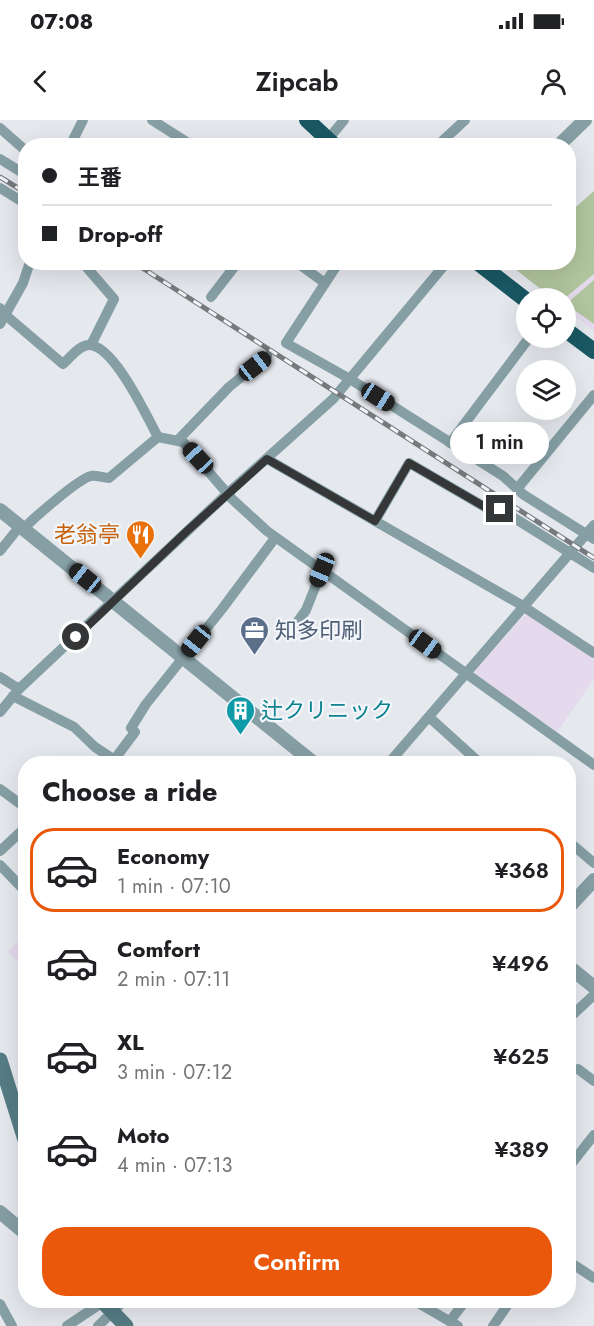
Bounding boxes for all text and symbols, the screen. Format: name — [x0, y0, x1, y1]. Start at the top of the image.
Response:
text: 07:08 — [30, 5, 93, 37]
text: Zipcab — [255, 62, 339, 101]
icon: back — [24, 65, 57, 98]
icon: person — [537, 65, 570, 98]
text: 王番 — [78, 161, 122, 193]
text: Drop-off — [78, 218, 162, 250]
map controls — [516, 288, 576, 420]
button: locate — [516, 288, 576, 348]
car — [235, 348, 275, 384]
button: layers — [516, 360, 576, 420]
car — [358, 380, 398, 414]
callout: 1 min — [450, 422, 550, 464]
text: 1 min — [475, 428, 524, 457]
car — [179, 439, 217, 477]
route end — [486, 495, 513, 522]
place label: 老翁亭 — [54, 518, 120, 550]
restaurant icon: 老翁亭 — [125, 518, 157, 560]
car — [307, 550, 337, 590]
car — [65, 560, 105, 596]
office icon: 知多印刷 — [238, 614, 270, 656]
place label: 知多印刷 — [275, 614, 363, 646]
car — [178, 621, 214, 661]
route start — [62, 623, 89, 650]
car — [405, 626, 445, 662]
building icon: 辻クリニック — [224, 694, 256, 736]
place label: 辻クリニック — [261, 694, 393, 726]
text: Choose a ride — [42, 772, 217, 811]
text: Economy — [117, 840, 209, 872]
icon: car — [45, 843, 99, 897]
text: ¥368 — [494, 854, 549, 886]
text: 1 min · 07:10 — [117, 872, 231, 901]
text: Comfort — [117, 933, 200, 965]
icon: car — [45, 936, 99, 990]
text: ¥496 — [492, 947, 549, 979]
text: 2 min · 07:11 — [117, 965, 230, 994]
text: XL — [117, 1026, 144, 1058]
icon: car — [45, 1029, 99, 1083]
text: ¥625 — [493, 1040, 549, 1072]
text: 3 min · 07:12 — [117, 1058, 232, 1087]
text: Moto — [117, 1119, 170, 1151]
icon: car — [45, 1122, 99, 1176]
text: ¥389 — [494, 1133, 549, 1165]
text: 4 min · 07:13 — [117, 1151, 232, 1180]
button: Confirm — [42, 1227, 552, 1296]

